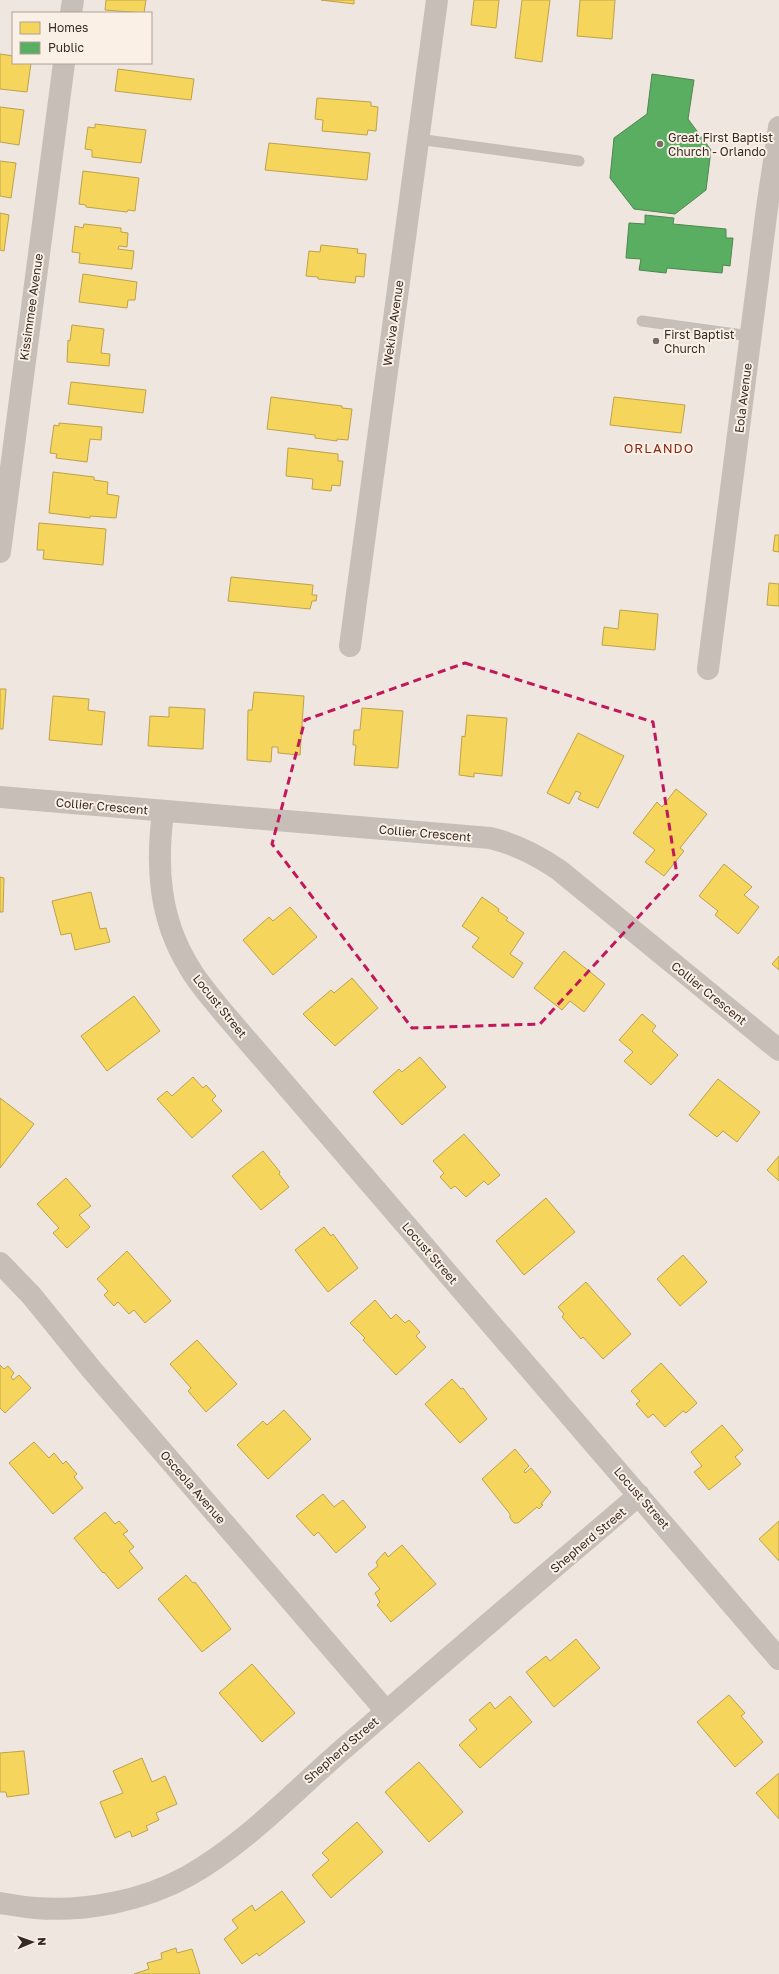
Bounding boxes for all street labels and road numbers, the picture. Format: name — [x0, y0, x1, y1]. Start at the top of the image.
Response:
street label: Kissimmee Avenue — [16, 252, 46, 361]
street label: Wekiva Avenue — [380, 279, 406, 367]
street label: Eola Avenue — [731, 362, 755, 434]
street label: Collier Crescent — [55, 794, 149, 818]
street label: Collier Crescent — [378, 821, 472, 845]
street label: Collier Crescent — [668, 958, 750, 1028]
street label: Locust Street — [190, 971, 250, 1041]
street label: Locust Street — [399, 1219, 461, 1287]
street label: Osceola Avenue — [157, 1447, 229, 1527]
street label: Locust Street — [611, 1464, 673, 1532]
street label: Shepherd Street — [547, 1504, 629, 1576]
street label: Shepherd Street — [301, 1713, 382, 1787]

